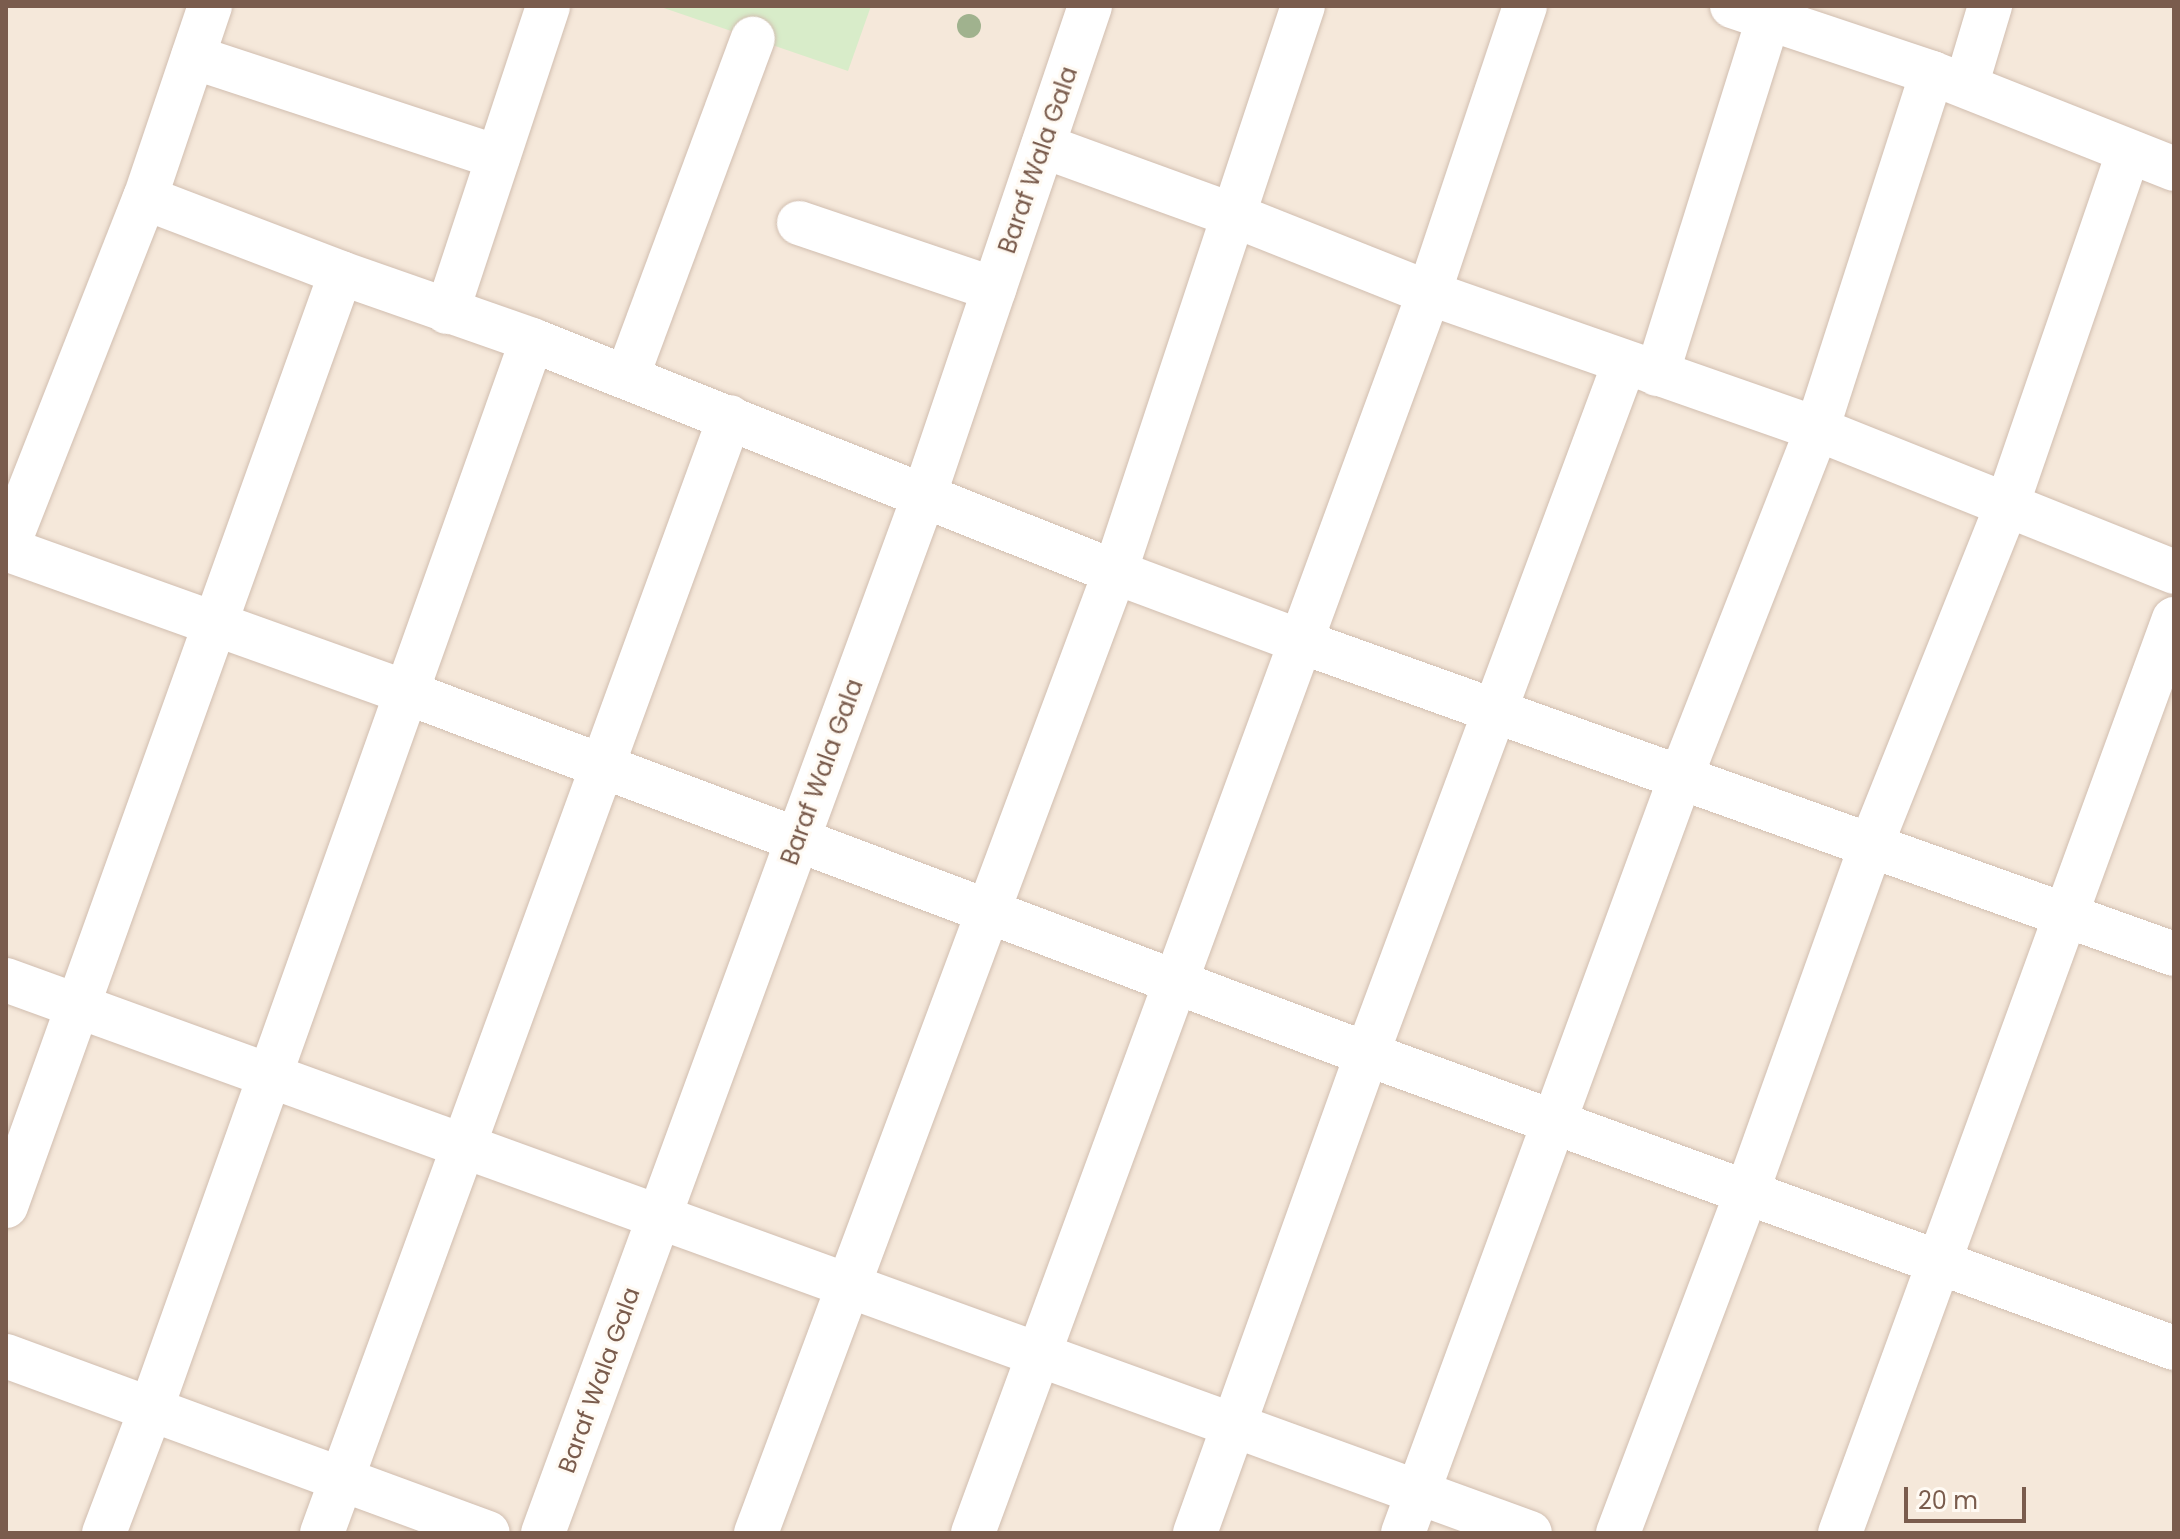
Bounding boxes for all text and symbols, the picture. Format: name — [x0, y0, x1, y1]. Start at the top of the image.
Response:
street label: Baraf Wala Gala — [993, 63, 1083, 257]
street label: Baraf Wala Gala — [775, 675, 869, 869]
street label: Baraf Wala Gala — [552, 1283, 646, 1477]
scale bar — [1908, 1471, 2030, 1521]
text: 20 m — [1918, 1484, 1978, 1517]

